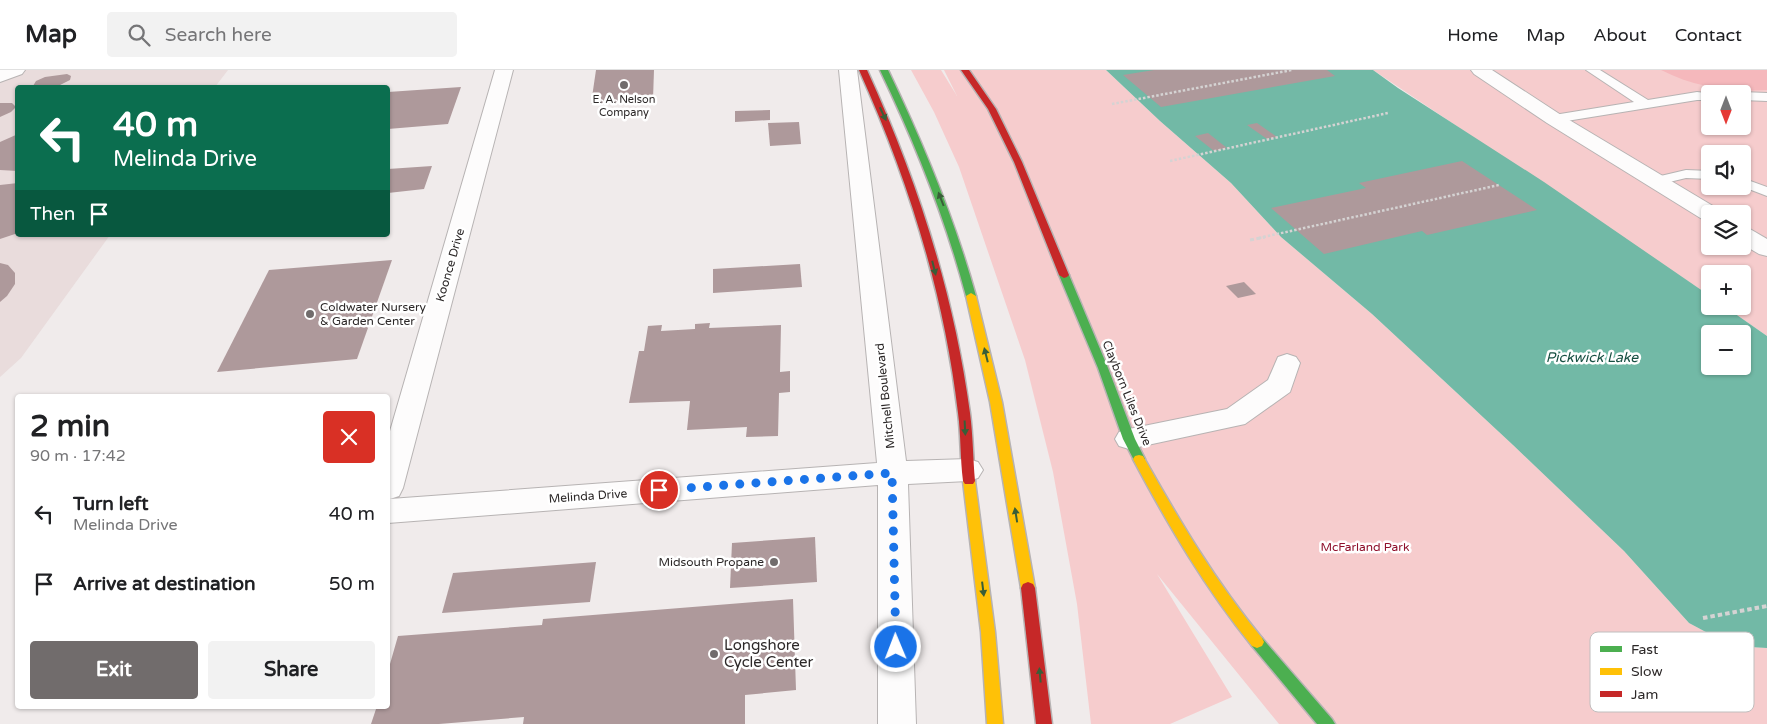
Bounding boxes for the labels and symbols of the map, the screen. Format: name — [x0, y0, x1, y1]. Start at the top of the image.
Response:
marker: E. A. Nelson Company — [618, 79, 630, 91]
north arrow — [1701, 85, 1751, 135]
place label: E. A. Nelson Company — [593, 93, 655, 119]
one-way arrow — [880, 107, 888, 121]
one-way arrow — [937, 191, 945, 206]
street label: Koonce Drive — [433, 226, 467, 303]
one-way arrow — [930, 261, 938, 276]
place label: Coldwater Nursery & Garden Center — [320, 300, 427, 328]
marker: Coldwater Nursery & Garden Center — [304, 308, 316, 320]
street label: Clayborn Liles Drive — [1099, 338, 1155, 448]
street label: Mitchell Boulevard — [872, 342, 898, 450]
one-way arrow — [982, 348, 990, 363]
water label: Pickwick Lake — [1546, 349, 1639, 366]
one-way arrow — [962, 420, 970, 436]
pin — [638, 469, 680, 511]
street label: Melinda Drive — [548, 486, 628, 506]
one-way arrow — [1012, 506, 1020, 522]
park label: McFarland Park — [1321, 540, 1410, 554]
place label: Midsouth Propane — [658, 555, 764, 569]
marker: Midsouth Propane — [768, 556, 780, 568]
one-way arrow — [979, 581, 987, 597]
position arrow — [869, 620, 921, 672]
legend — [1590, 632, 1754, 712]
place label: Longshore Cycle Center — [724, 636, 813, 671]
text: Fast — [1631, 641, 1659, 658]
marker: Longshore Cycle Center — [708, 648, 720, 660]
text: Slow — [1631, 663, 1663, 680]
one-way arrow — [1036, 667, 1044, 683]
text: Jam — [1631, 686, 1658, 703]

